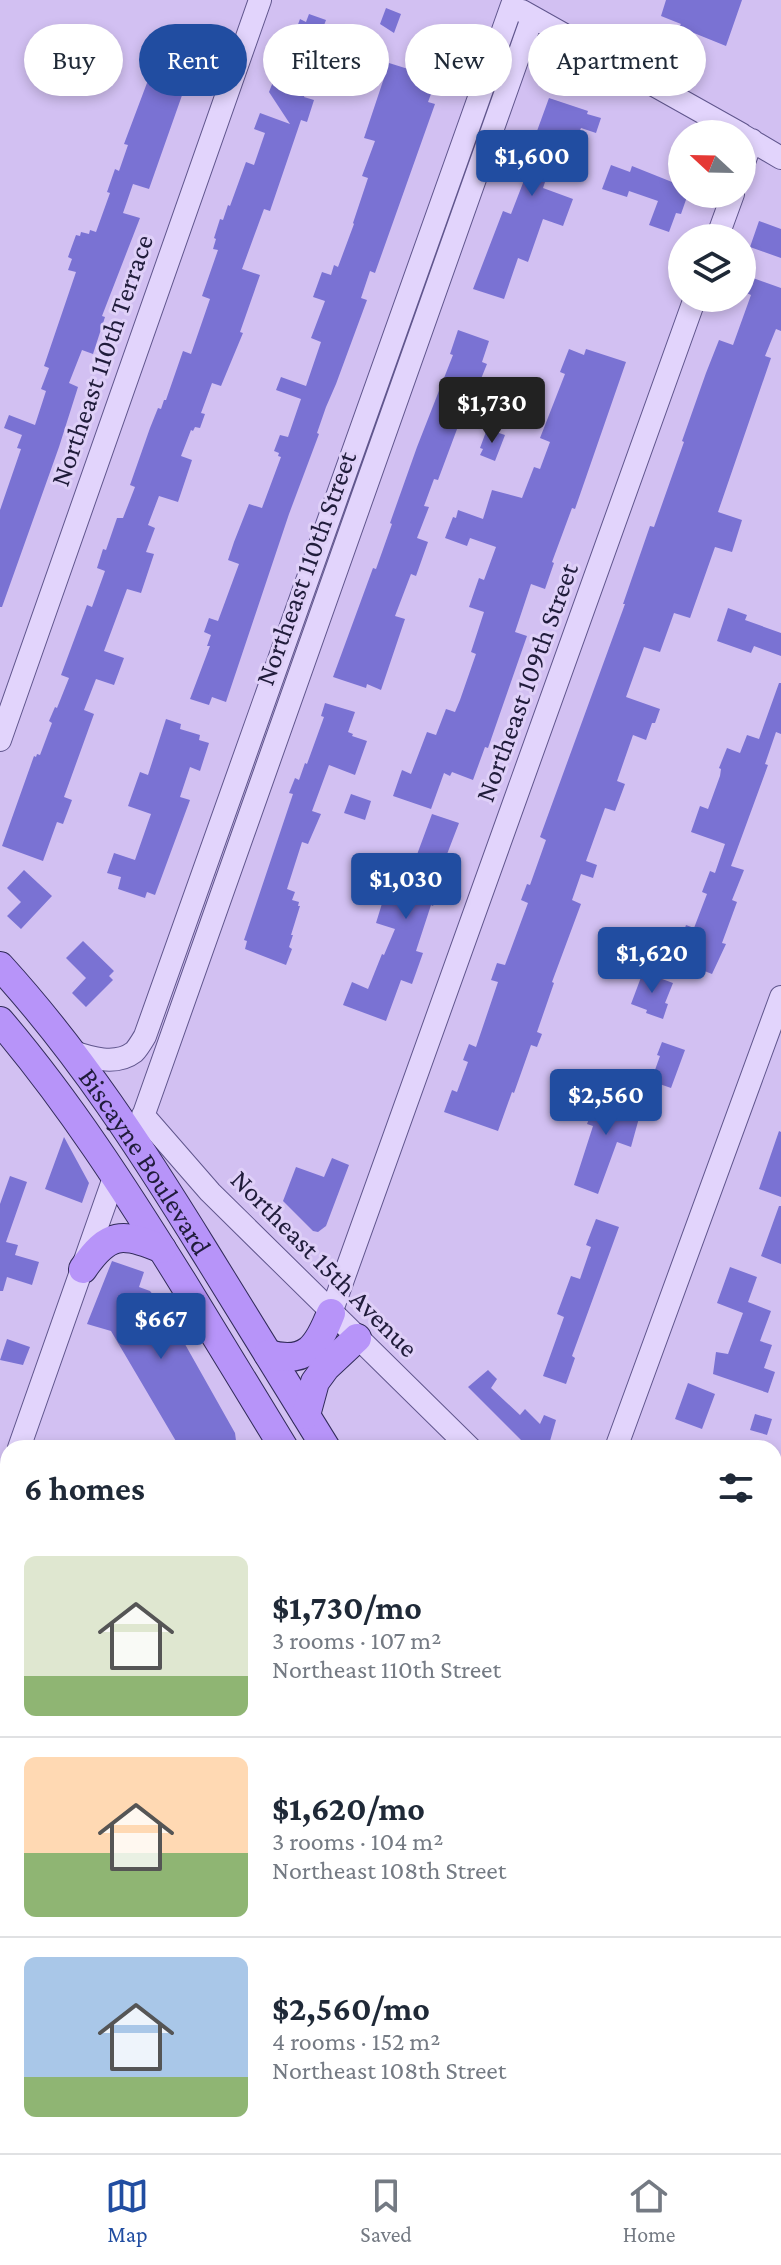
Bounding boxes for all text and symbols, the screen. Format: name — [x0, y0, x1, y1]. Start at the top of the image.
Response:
chip: Buy — [24, 24, 123, 96]
chip: Rent — [139, 24, 247, 96]
chip: Filters — [263, 24, 389, 96]
chip: New — [405, 24, 512, 96]
chip: Apartment — [528, 24, 706, 96]
north arrow — [668, 120, 756, 208]
map controls — [668, 120, 756, 312]
pin: $1,600 — [467, 130, 597, 198]
text: $1,600 — [494, 141, 570, 170]
button: layers — [668, 224, 756, 312]
street label: Northeast 110th Terrace — [44, 230, 159, 490]
pin: $1,730 — [427, 377, 557, 445]
text: $1,730 — [457, 388, 527, 417]
street label: Northeast 110th Street — [249, 446, 362, 689]
street label: Northeast 109th Street — [469, 558, 584, 806]
pin: $1,030 — [341, 853, 471, 921]
text: $1,030 — [369, 864, 443, 893]
pin: $1,620 — [587, 927, 717, 995]
text: $1,620 — [616, 938, 688, 967]
street label: Biscayne Boulevard — [73, 1062, 218, 1261]
pin: $2,560 — [541, 1069, 671, 1137]
text: $2,560 — [568, 1080, 644, 1109]
street label: Northeast 15th Avenue — [225, 1163, 425, 1363]
pin: $667 — [114, 1293, 208, 1361]
text: $667 — [135, 1304, 187, 1333]
icon: filters — [714, 1466, 758, 1510]
text: 6 homes — [24, 1470, 145, 1507]
icon: home — [88, 1588, 184, 1684]
text: $1,730/mo — [272, 1589, 422, 1626]
text: 3 rooms · 107 m² — [272, 1626, 441, 1655]
text: Northeast 110th Street — [272, 1655, 501, 1684]
icon: home — [88, 1789, 184, 1885]
text: $1,620/mo — [272, 1790, 425, 1827]
text: 3 rooms · 104 m² — [272, 1827, 443, 1856]
text: Northeast 108th Street — [272, 1856, 506, 1885]
icon: home — [88, 1989, 184, 2085]
text: $2,560/mo — [272, 1990, 430, 2027]
text: 4 rooms · 152 m² — [272, 2027, 440, 2056]
text: Northeast 108th Street — [272, 2056, 506, 2085]
tab: Map — [105, 2174, 149, 2247]
tab: Saved — [360, 2174, 412, 2247]
tab: Home — [623, 2174, 676, 2247]

